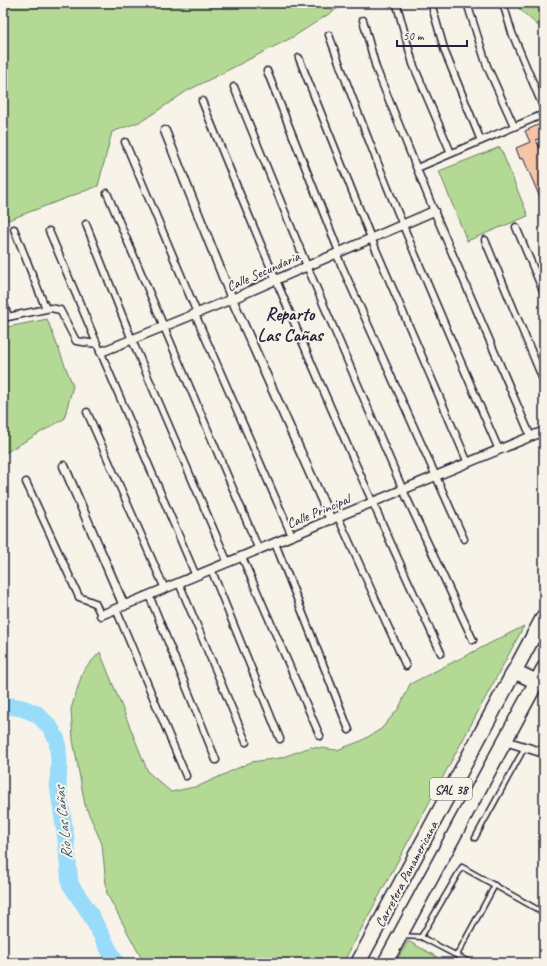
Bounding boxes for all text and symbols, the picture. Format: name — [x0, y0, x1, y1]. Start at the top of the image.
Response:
scale bar — [397, 22, 467, 48]
text: 50 m — [403, 28, 425, 44]
street label: Calle Secundaria — [224, 247, 303, 295]
district label: Reparto Las Cañas — [258, 303, 324, 346]
street label: Calle Principal — [284, 490, 355, 532]
road number: SAL 38 — [430, 778, 472, 800]
water label: Río Las Cañas — [50, 783, 77, 860]
street label: Carretera Panamericana — [371, 818, 442, 930]

